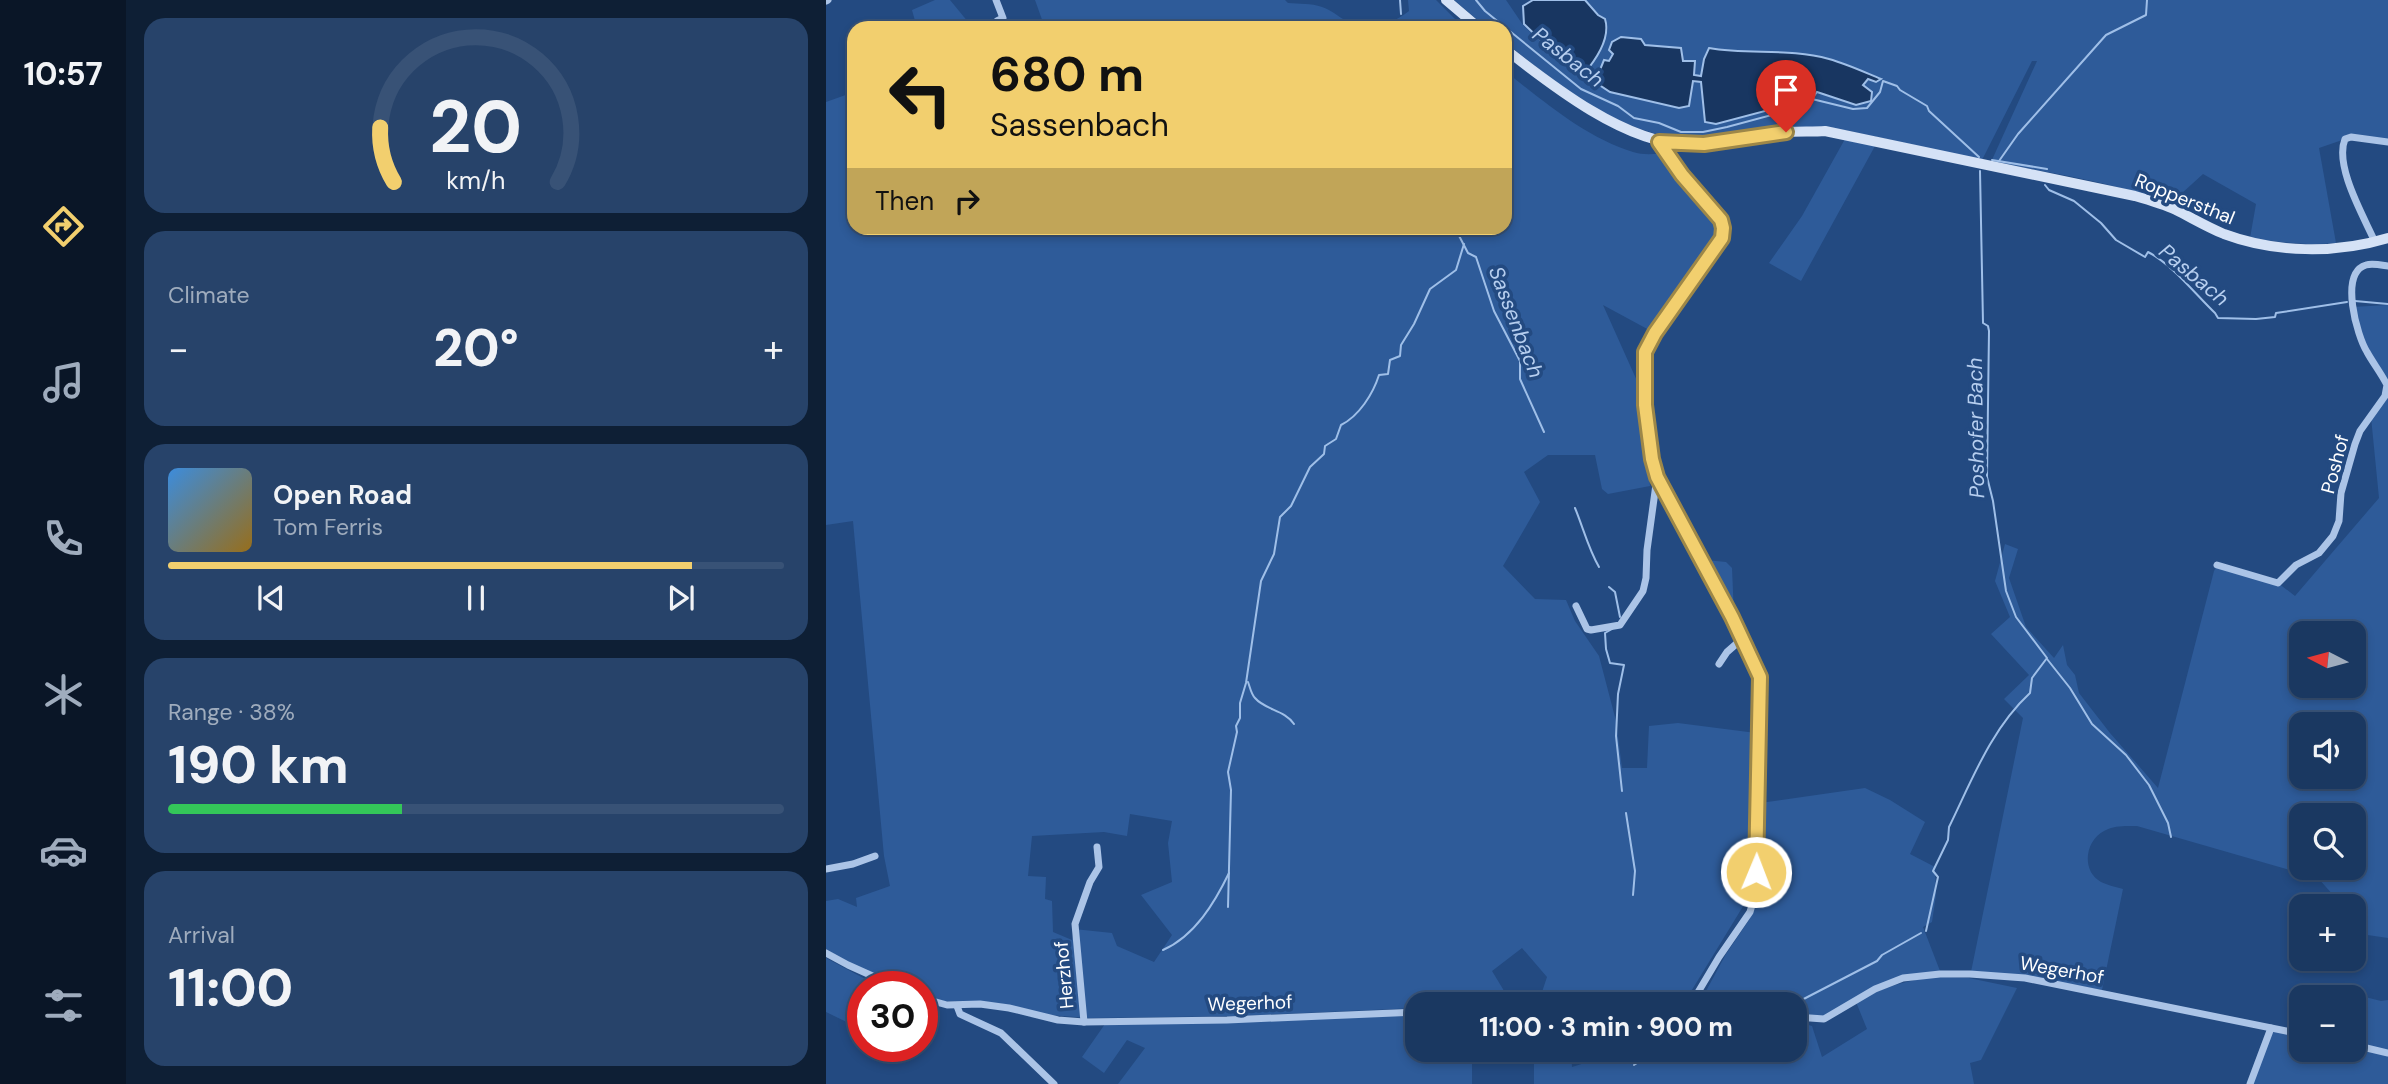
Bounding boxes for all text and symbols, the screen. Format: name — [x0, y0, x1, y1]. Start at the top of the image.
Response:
water label: Pasbach — [1527, 20, 1609, 94]
text: 680 m — [990, 42, 1144, 106]
icon: left — [875, 49, 966, 140]
text: 10:57 — [23, 53, 103, 95]
pin — [1756, 60, 1816, 132]
icon: arrive — [1767, 71, 1805, 109]
text: 20 — [430, 80, 522, 175]
text: Sassenbach — [990, 104, 1169, 146]
text: km/h — [446, 163, 506, 196]
street label: Roppersthal — [2131, 168, 2239, 230]
icon: right — [948, 182, 986, 220]
text: Then — [875, 184, 934, 218]
icon: directions — [39, 202, 88, 251]
water label: Pasbach — [2153, 238, 2235, 312]
water label: Sassenbach — [1482, 262, 1550, 382]
text: Climate — [168, 280, 250, 310]
text: 20° — [433, 314, 519, 382]
text: − — [168, 324, 189, 374]
text: + — [763, 324, 784, 374]
water label: Poshofer Bach — [1961, 357, 1991, 499]
icon: music — [39, 358, 88, 407]
street label: Poshof — [2315, 432, 2355, 496]
text: Open Road — [273, 478, 412, 512]
text: Tom Ferris — [273, 512, 383, 542]
icon: phone — [39, 514, 88, 563]
icon: previous — [252, 579, 290, 617]
icon: pause — [457, 579, 495, 617]
icon: next — [662, 579, 700, 617]
north arrow — [2289, 621, 2366, 698]
map controls — [2289, 621, 2366, 1062]
icon: climate — [39, 670, 88, 719]
text: Range · 38% — [168, 697, 295, 727]
button: sound — [2289, 712, 2366, 789]
text: 190 km — [168, 731, 349, 799]
button: search — [2289, 803, 2366, 880]
icon: car — [39, 826, 88, 875]
position arrow — [1719, 835, 1793, 909]
button: + — [2289, 894, 2366, 971]
text: Arrival — [168, 920, 235, 950]
street label: Herzhof — [1049, 940, 1079, 1010]
street label: Wegerhof — [2018, 950, 2106, 990]
text: 11:00 — [168, 954, 293, 1022]
speed limit sign: 30 — [847, 971, 938, 1062]
icon: filters — [39, 981, 88, 1030]
button: − — [2289, 985, 2366, 1062]
street label: Wegerhof — [1207, 989, 1293, 1017]
text: 11:00 · 3 min · 900 m — [1479, 1010, 1733, 1044]

